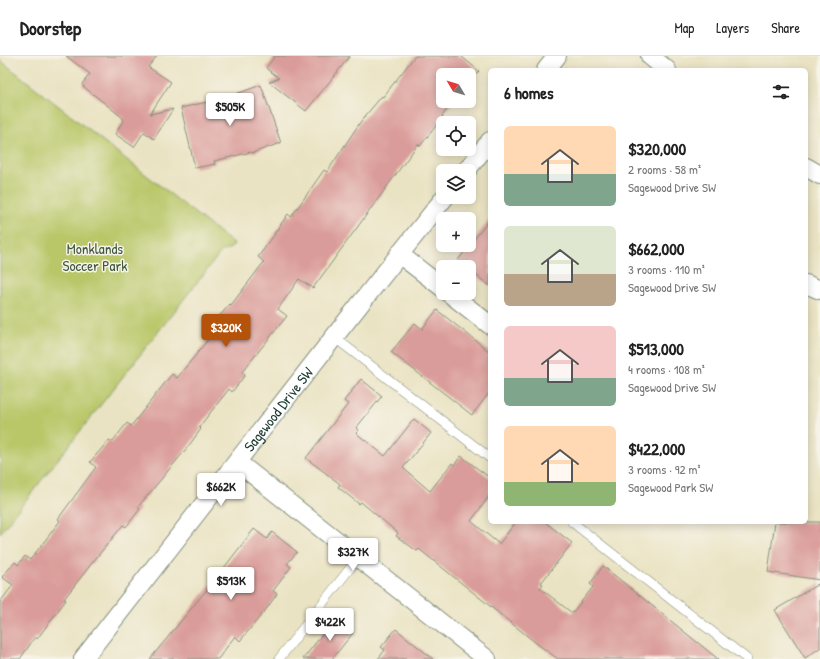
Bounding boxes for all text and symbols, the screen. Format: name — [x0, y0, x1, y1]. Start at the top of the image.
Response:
text: Doorstep — [20, 15, 81, 41]
text: Map — [674, 18, 694, 37]
text: Layers — [716, 18, 749, 37]
text: Share — [771, 18, 800, 37]
north arrow — [436, 68, 476, 108]
map controls — [436, 68, 476, 300]
text: 6 homes — [504, 81, 554, 104]
icon: filters — [770, 81, 792, 103]
pin: $505K — [202, 93, 258, 127]
text: $505K — [215, 97, 245, 115]
button: locate — [436, 116, 476, 156]
text: $320,000 — [628, 137, 686, 160]
icon: home — [536, 142, 584, 190]
text: 2 rooms · 58 m² — [628, 160, 701, 178]
button: layers — [436, 164, 476, 204]
text: Sagewood Drive SW — [628, 178, 716, 196]
button: + — [436, 212, 476, 252]
text: $662,000 — [628, 237, 684, 260]
park label: Monklands Soccer Park — [63, 238, 127, 276]
icon: home — [536, 242, 584, 290]
button: − — [436, 260, 476, 300]
text: 3 rooms · 110 m² — [628, 260, 705, 278]
text: Sagewood Drive SW — [628, 278, 716, 296]
pin: $320K — [198, 314, 254, 348]
text: $320K — [210, 318, 242, 336]
text: $513,000 — [628, 337, 684, 360]
icon: home — [536, 342, 584, 390]
text: 4 rooms · 108 m² — [628, 360, 705, 378]
street label: Sagewood Drive SW — [238, 362, 318, 456]
text: Sagewood Drive SW — [628, 378, 716, 396]
text: $422,000 — [628, 437, 685, 460]
icon: home — [536, 442, 584, 490]
text: 3 rooms · 92 m² — [628, 460, 700, 478]
pin: $662K — [193, 473, 249, 507]
text: $662K — [206, 477, 236, 495]
text: Sagewood Park SW — [628, 478, 713, 496]
pin: $327K — [325, 538, 381, 572]
text: $327K — [337, 542, 369, 560]
pin: $513K — [203, 567, 259, 601]
text: $513K — [216, 571, 246, 589]
pin: $422K — [302, 608, 358, 642]
text: $422K — [315, 612, 345, 630]

